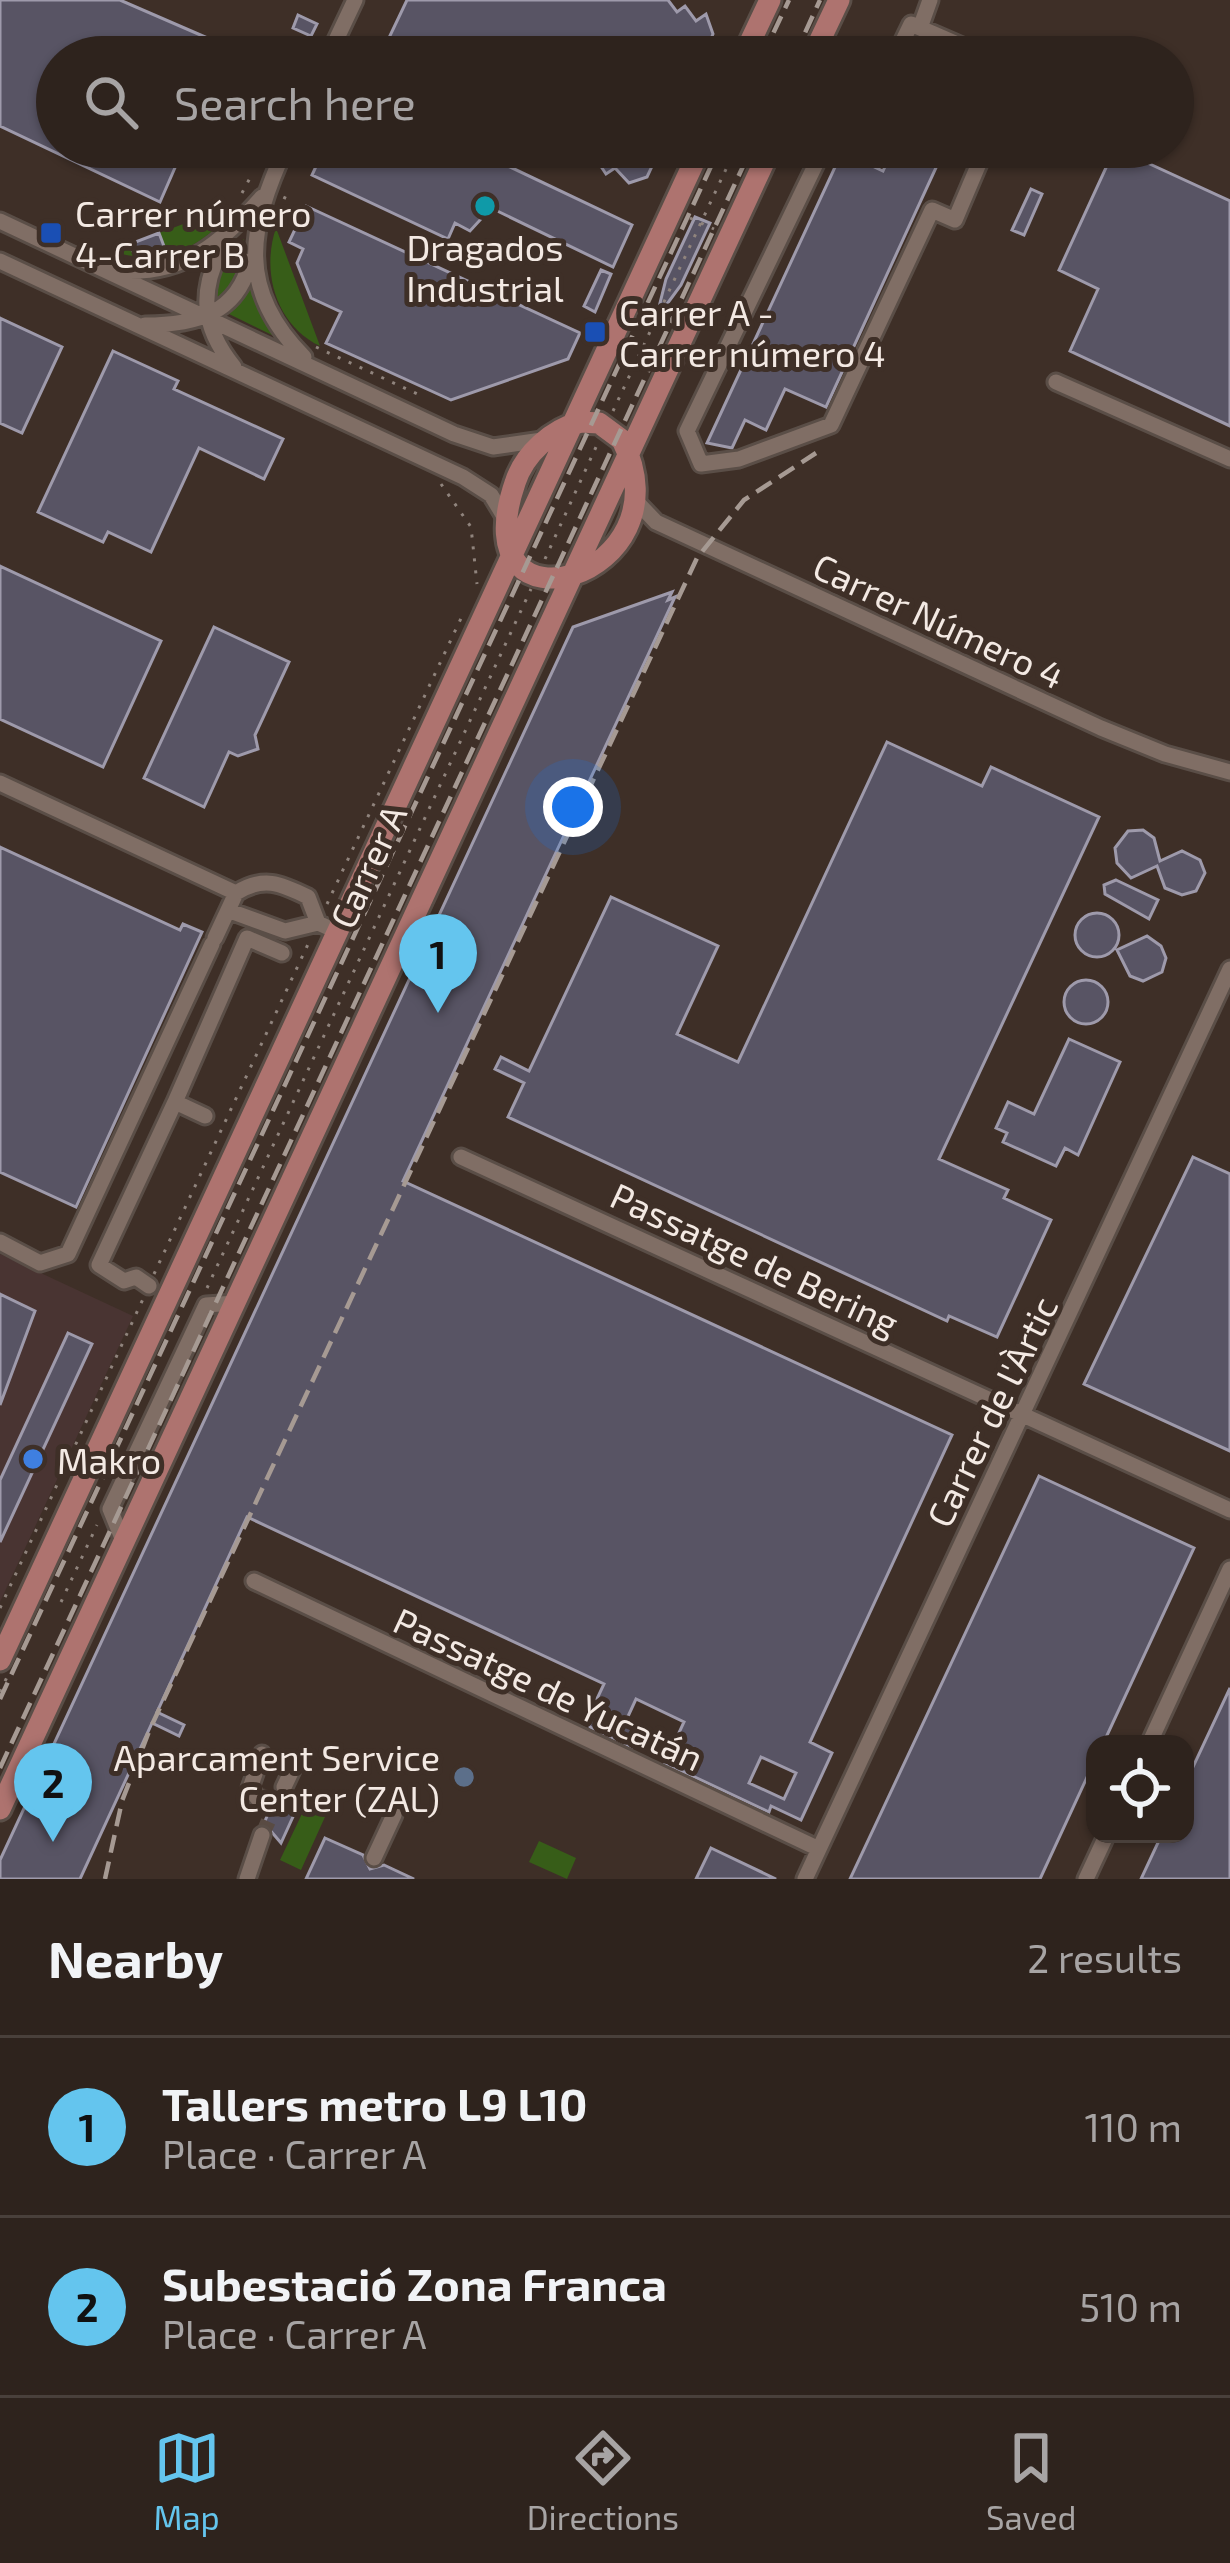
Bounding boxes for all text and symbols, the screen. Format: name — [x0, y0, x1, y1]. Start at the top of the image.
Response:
search box — [36, 36, 1194, 168]
icon: search — [78, 69, 144, 135]
text: Search here — [174, 75, 416, 129]
place label: Carrer número 4-Carrer B — [75, 191, 311, 275]
marker: Dragados Industrial — [472, 193, 498, 219]
marker: Carrer número 4-Carrer B — [38, 220, 64, 246]
place label: Dragados Industrial — [406, 225, 564, 309]
place label: Carrer A - Carrer número 4 — [619, 290, 886, 374]
marker: Carrer A - Carrer número 4 — [582, 319, 608, 345]
street label: Carrer Número 4 — [807, 543, 1071, 697]
your location — [543, 777, 603, 837]
street label: Carrer A — [320, 797, 414, 935]
pin: 1 — [399, 914, 477, 1013]
street label: Passatge de Bering — [604, 1173, 906, 1343]
street label: Carrer de l'Àrtic — [917, 1289, 1065, 1533]
place label: Makro — [57, 1438, 161, 1481]
marker: Makro — [20, 1446, 46, 1472]
street label: Passatge de Yucatán — [388, 1598, 710, 1778]
place label: Aparcament Service Center (ZAL) — [113, 1735, 440, 1819]
map controls — [1086, 1735, 1194, 1843]
button: locate — [1086, 1735, 1194, 1843]
pin: 2 — [14, 1743, 92, 1842]
marker: Aparcament Service Center (ZAL) — [451, 1764, 477, 1790]
text: Nearby — [48, 1927, 223, 1988]
text: 2 results — [1027, 1934, 1182, 1981]
text: Tallers metro L9 L10 — [162, 2076, 587, 2130]
text: 1 — [79, 2103, 95, 2150]
text: 110 m — [1085, 2103, 1182, 2150]
text: Place · Carrer A — [162, 2130, 427, 2177]
text: Subestació Zona Franca — [162, 2256, 667, 2310]
text: 2 — [76, 2283, 98, 2330]
text: 510 m — [1079, 2283, 1182, 2330]
text: Place · Carrer A — [162, 2310, 427, 2357]
tab: Map — [154, 2425, 220, 2537]
tab: Directions — [527, 2425, 679, 2537]
tab: Saved — [986, 2425, 1076, 2537]

